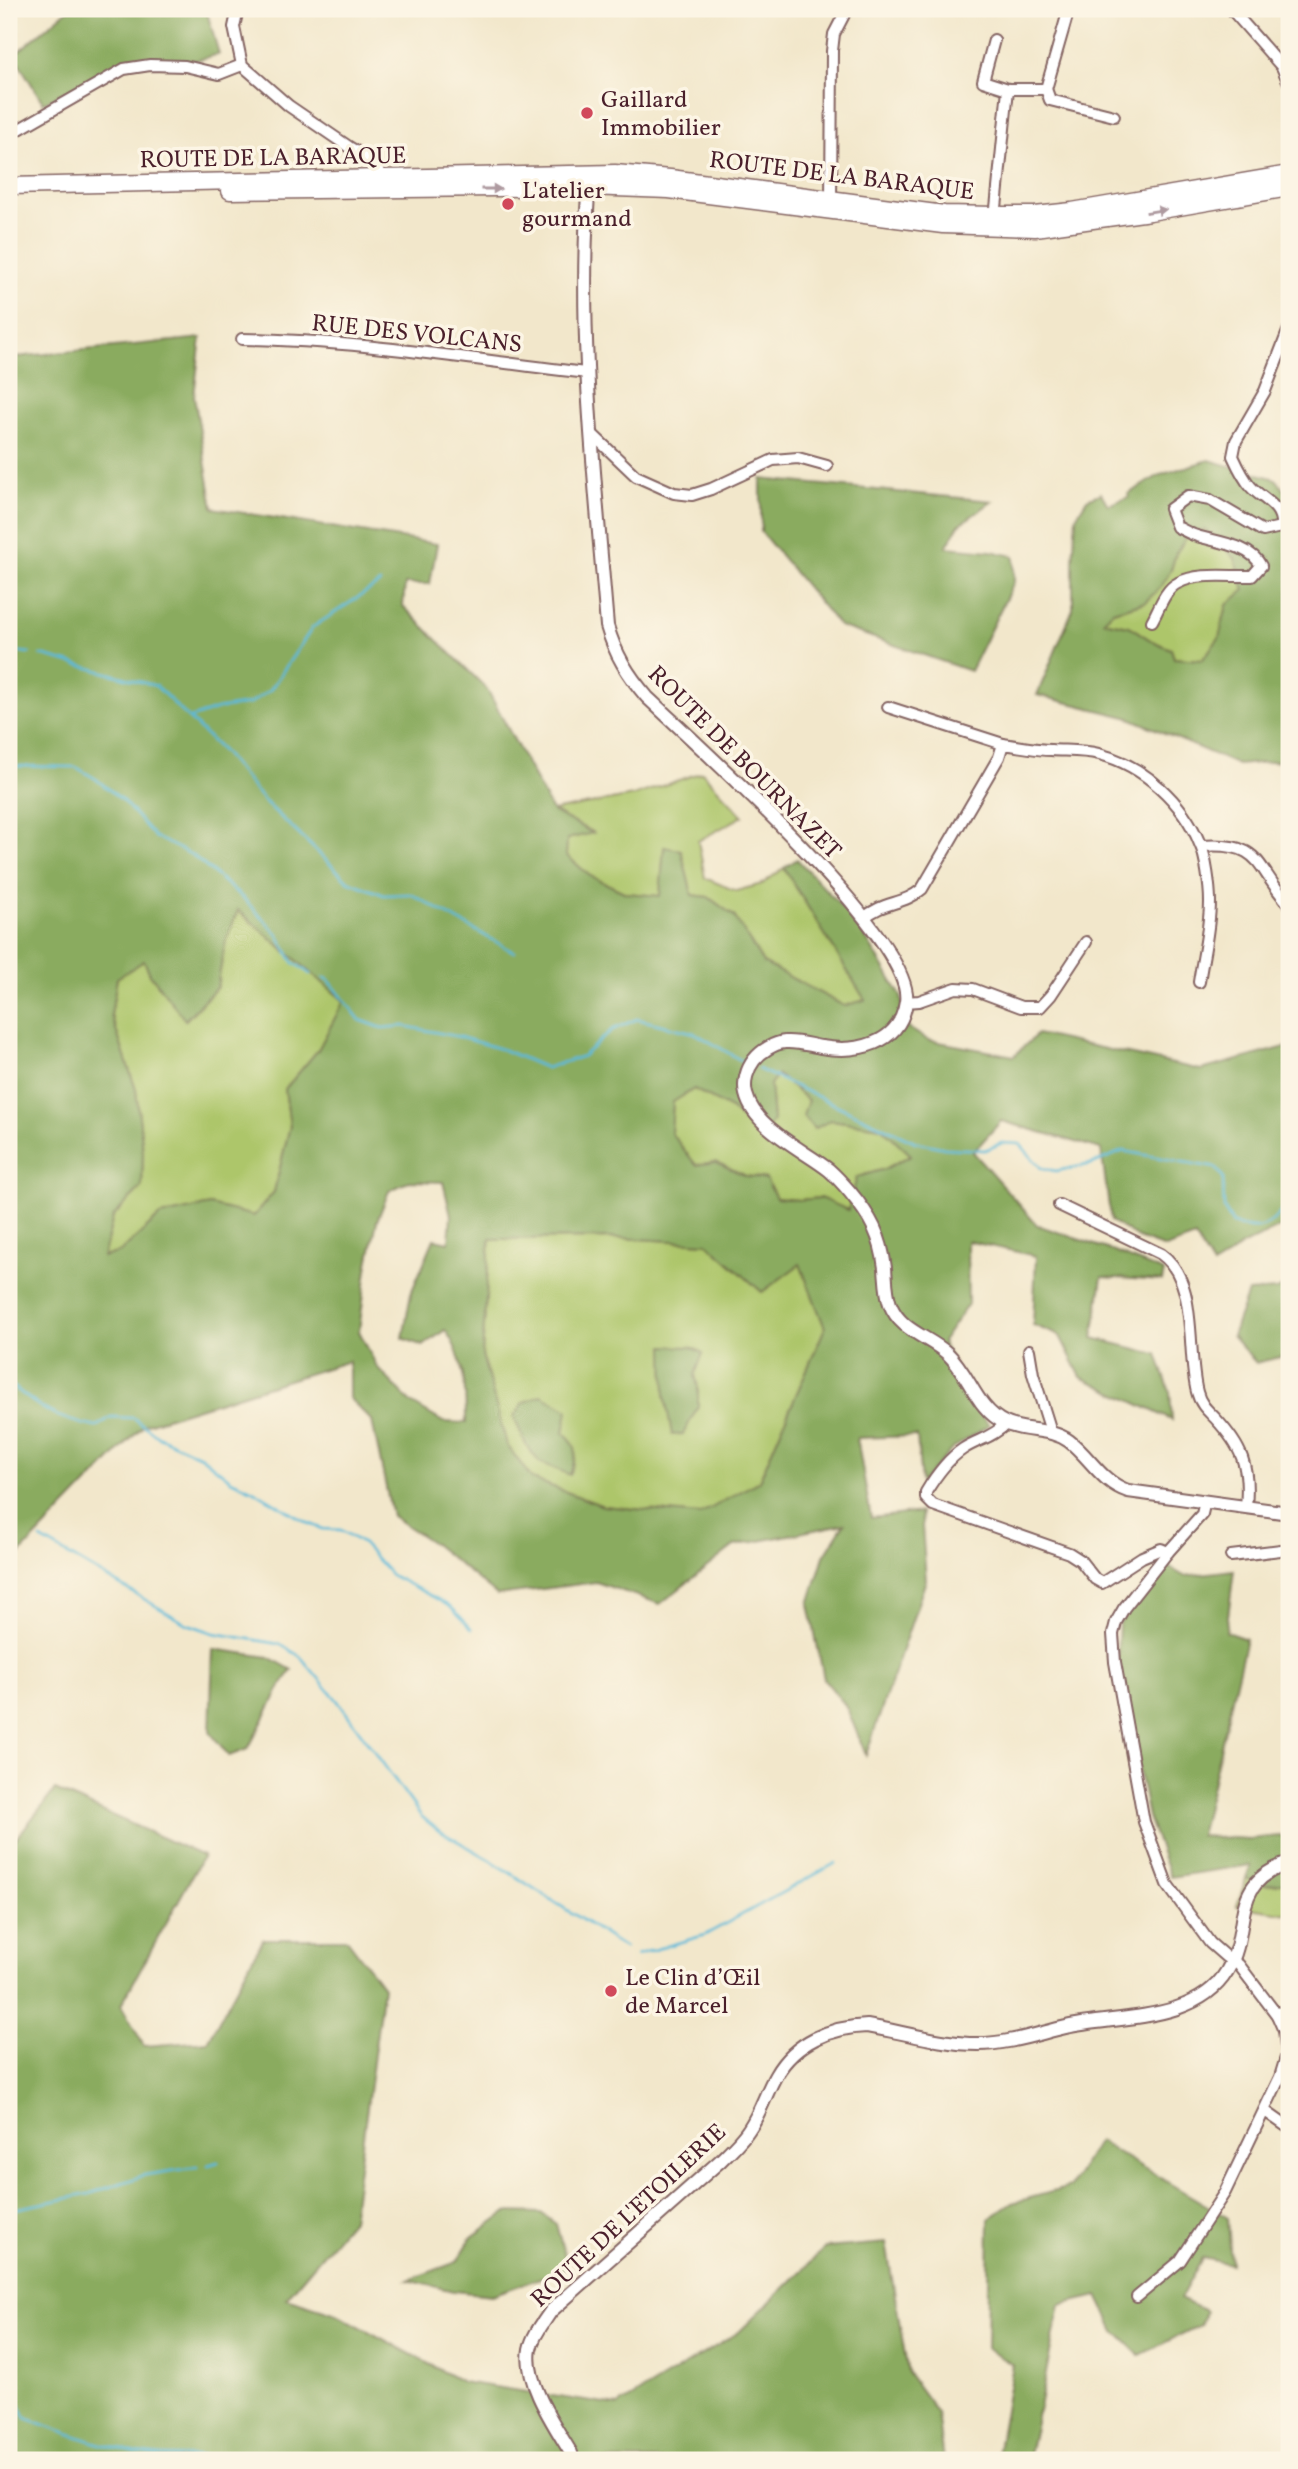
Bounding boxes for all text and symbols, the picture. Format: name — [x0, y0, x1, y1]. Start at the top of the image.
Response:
place label: Gaillard Immobilier — [601, 84, 721, 146]
marker: Gaillard Immobilier — [579, 105, 595, 121]
street label: ROUTE DE LA BARAQUE — [139, 140, 407, 178]
street label: ROUTE DE LA BARAQUE — [707, 144, 976, 210]
place label: L'atelier gourmand — [522, 175, 632, 237]
one-way arrow — [481, 183, 503, 195]
marker: L'atelier gourmand — [500, 196, 516, 212]
one-way arrow — [1145, 205, 1167, 216]
street label: RUE DES VOLCANS — [310, 307, 524, 363]
street label: ROUTE DE BOURNAZET — [639, 659, 848, 868]
place label: Le Clin d’Œil de Marcel — [625, 1962, 760, 2024]
marker: Le Clin d’Œil de Marcel — [603, 1983, 619, 1999]
street label: ROUTE DE L'ETOILERIE — [524, 2117, 735, 2316]

